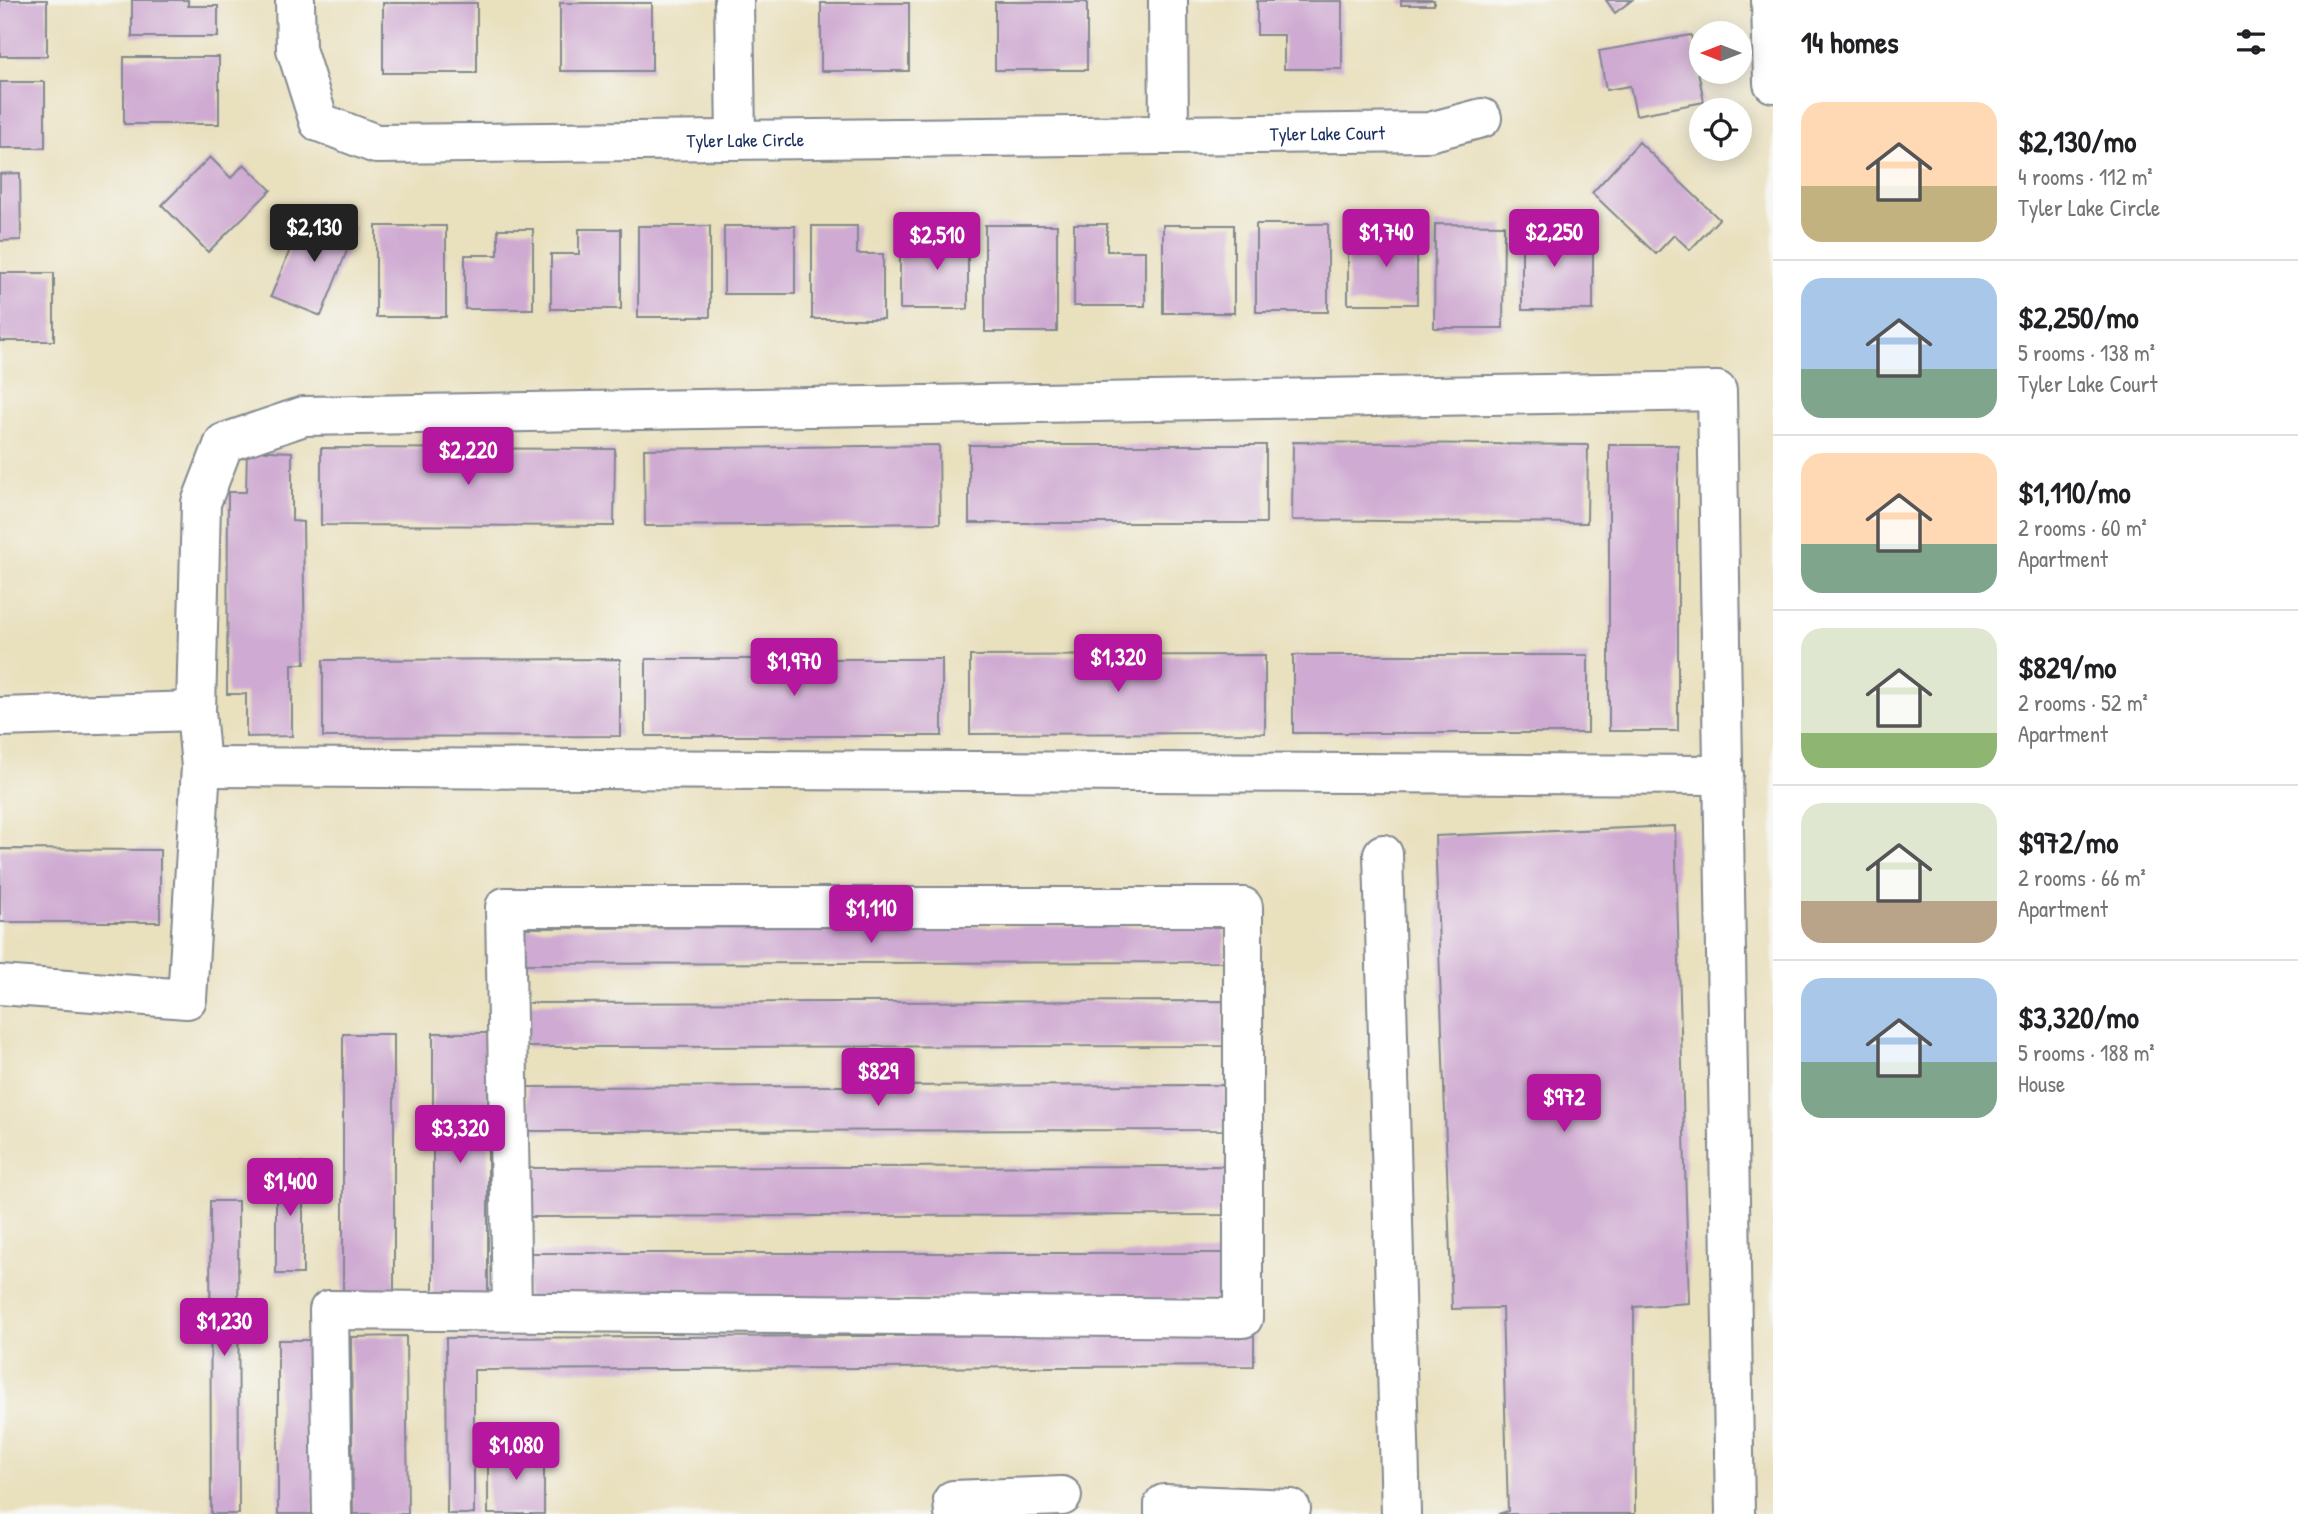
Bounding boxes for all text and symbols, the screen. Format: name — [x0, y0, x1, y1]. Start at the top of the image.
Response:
north arrow — [1689, 21, 1752, 84]
map controls — [1689, 21, 1752, 161]
text: 14 homes — [1801, 22, 1899, 62]
icon: filters — [2232, 23, 2270, 61]
button: locate — [1689, 98, 1752, 161]
street label: Tyler Lake Court — [1270, 119, 1385, 147]
text: $2,130/mo — [2018, 121, 2136, 161]
street label: Tyler Lake Circle — [686, 126, 805, 153]
icon: home — [1857, 130, 1941, 214]
text: 4 rooms · 112 m² — [2018, 161, 2153, 192]
text: Tyler Lake Circle — [2018, 192, 2160, 223]
pin: $2,130 — [257, 204, 371, 264]
pin: $1,740 — [1329, 210, 1443, 269]
pin: $2,250 — [1497, 210, 1611, 269]
text: $2,130 — [286, 211, 342, 242]
pin: $2,510 — [880, 212, 994, 272]
text: $1,740 — [1359, 216, 1413, 247]
text: $2,250 — [1525, 216, 1583, 247]
text: $2,510 — [909, 219, 965, 250]
text: $2,250/mo — [2018, 297, 2139, 337]
icon: home — [1857, 306, 1941, 390]
text: 5 rooms · 138 m² — [2018, 337, 2155, 368]
text: Tyler Lake Court — [2018, 368, 2157, 399]
pin: $2,220 — [411, 428, 525, 487]
text: $2,220 — [439, 434, 497, 465]
text: $1,110/mo — [2018, 472, 2131, 512]
icon: home — [1857, 481, 1941, 565]
text: 2 rooms · 60 m² — [2018, 512, 2147, 543]
text: Apartment — [2018, 543, 2108, 574]
pin: $1,320 — [1061, 634, 1175, 694]
pin: $1,970 — [737, 638, 851, 698]
text: $1,320 — [1090, 641, 1146, 672]
text: $1,970 — [767, 645, 821, 676]
text: $829/mo — [2018, 647, 2116, 687]
icon: home — [1857, 656, 1941, 740]
text: 2 rooms · 52 m² — [2018, 687, 2148, 718]
text: Apartment — [2018, 718, 2108, 749]
text: $972/mo — [2018, 822, 2118, 862]
icon: home — [1857, 831, 1941, 915]
text: 2 rooms · 66 m² — [2018, 862, 2146, 893]
pin: $1,110 — [814, 886, 928, 945]
text: $1,110 — [845, 892, 897, 923]
text: Apartment — [2018, 893, 2108, 924]
text: $3,320/mo — [2018, 997, 2139, 1037]
icon: home — [1857, 1006, 1941, 1090]
text: 5 rooms · 188 m² — [2018, 1037, 2155, 1068]
pin: $829 — [837, 1048, 919, 1108]
text: $829 — [858, 1055, 898, 1086]
text: House — [2018, 1068, 2065, 1099]
pin: $972 — [1523, 1074, 1605, 1134]
text: $972 — [1543, 1081, 1585, 1112]
pin: $3,320 — [403, 1106, 517, 1165]
text: $3,320 — [431, 1112, 489, 1143]
pin: $1,400 — [233, 1158, 347, 1218]
text: $1,400 — [263, 1165, 317, 1196]
pin: $1,230 — [167, 1298, 281, 1358]
text: $1,230 — [196, 1305, 252, 1336]
pin: $1,080 — [459, 1422, 573, 1482]
text: $1,080 — [488, 1429, 544, 1460]

